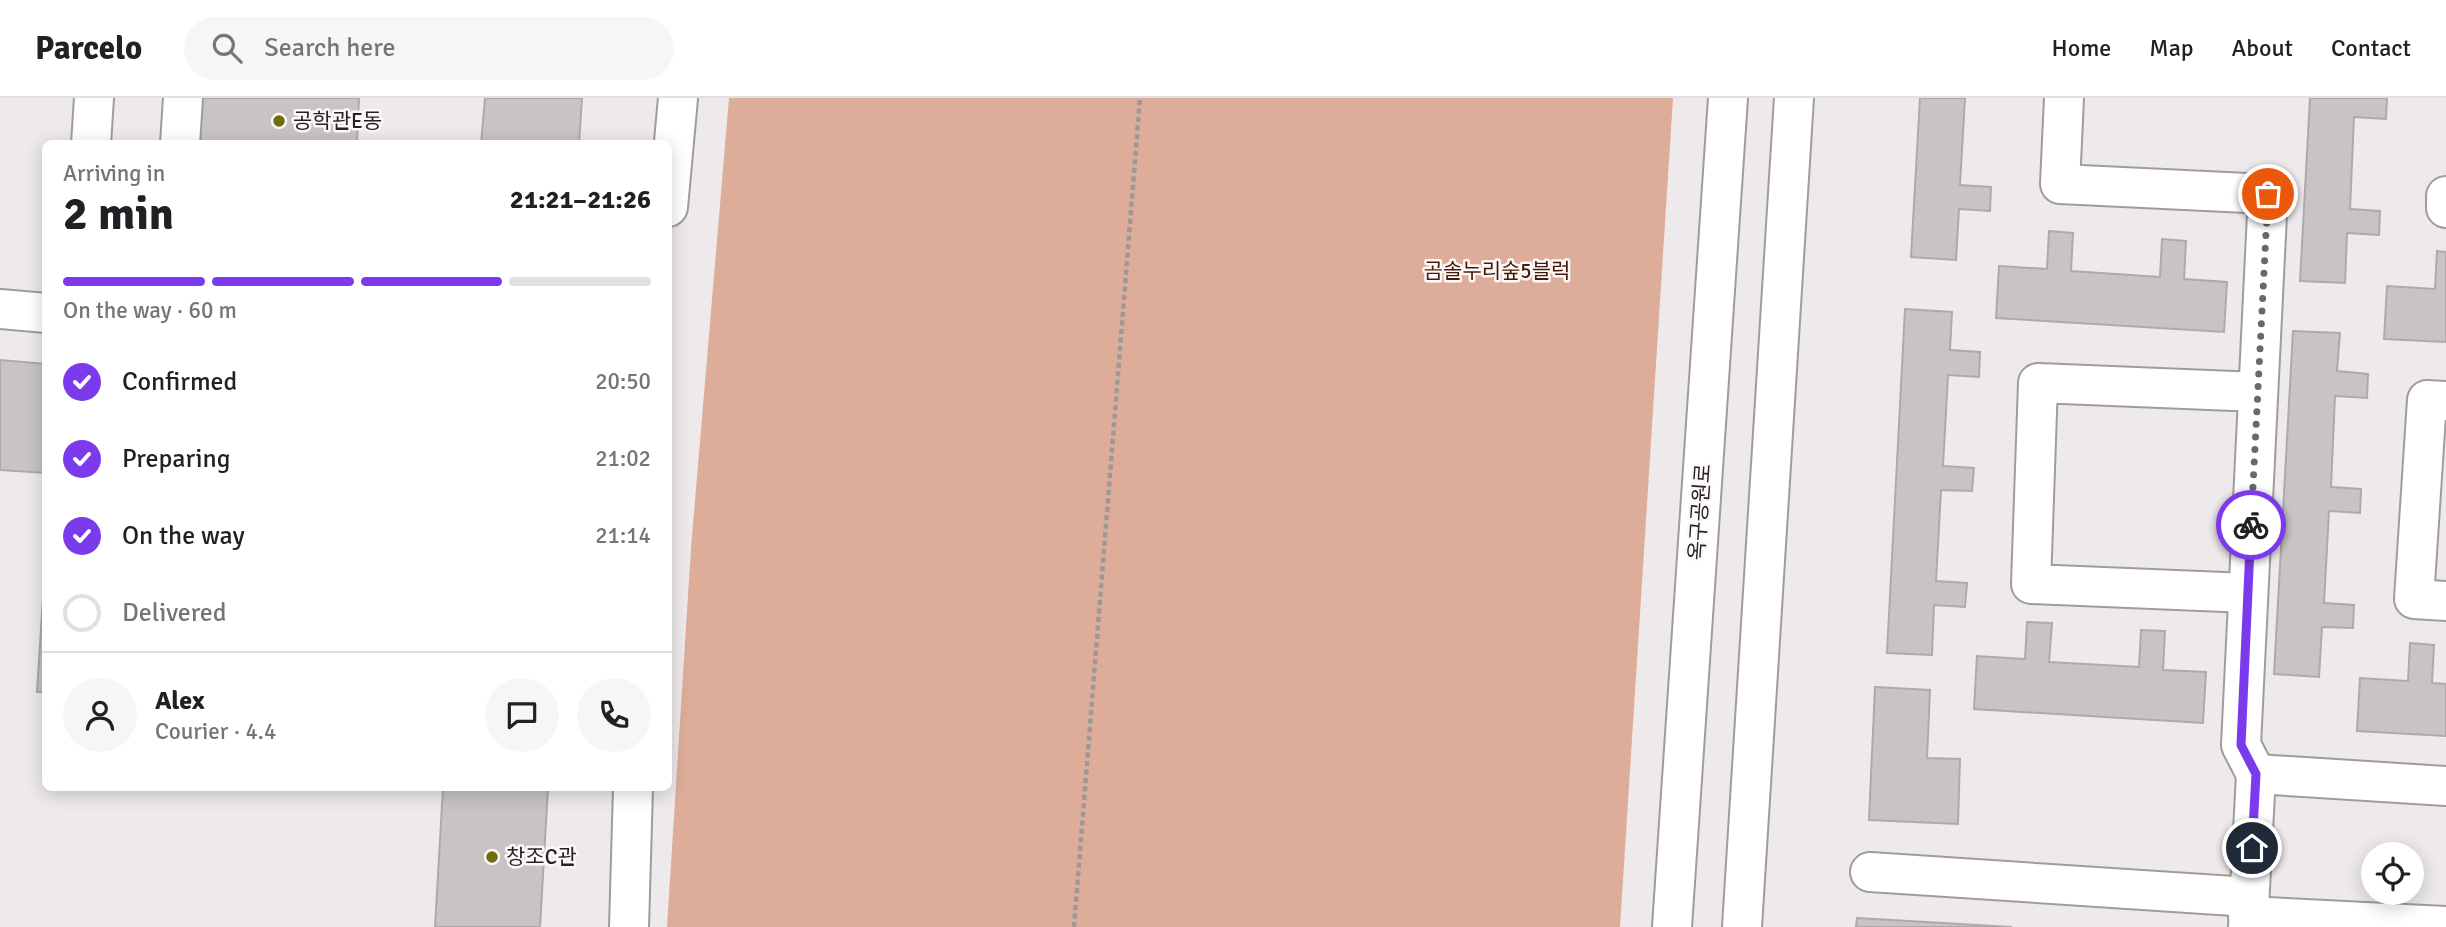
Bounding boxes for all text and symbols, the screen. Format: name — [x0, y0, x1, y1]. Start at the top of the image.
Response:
search box — [184, 17, 674, 80]
text: Parcelo — [35, 28, 142, 69]
icon: search — [208, 29, 246, 67]
text: Search here — [264, 32, 395, 64]
text: Home — [2051, 33, 2111, 63]
text: Map — [2149, 33, 2194, 63]
text: About — [2232, 33, 2293, 63]
text: Contact — [2331, 33, 2411, 63]
place label: 공학관E동 — [293, 108, 382, 134]
marker: 공학관E동 — [271, 113, 287, 129]
text: Arriving in — [63, 159, 165, 188]
pin — [2238, 164, 2298, 224]
icon: bag — [2249, 175, 2287, 213]
text: 21:21–21:26 — [510, 184, 651, 216]
text: 2 min — [63, 186, 174, 242]
park label: 곰솔누리숲5블럭 — [1424, 258, 1570, 284]
text: On the way · 60 m — [63, 296, 237, 325]
icon: check — [63, 363, 101, 401]
text: Confirmed — [122, 366, 237, 398]
text: 20:50 — [595, 367, 651, 396]
icon: check — [63, 440, 101, 478]
text: Preparing — [122, 443, 230, 475]
text: 21:02 — [595, 444, 651, 473]
street label: 옥구공원로 — [1684, 463, 1716, 561]
courier — [2216, 490, 2286, 560]
icon: bike — [2232, 506, 2270, 544]
icon: check — [63, 517, 101, 555]
text: On the way — [122, 520, 245, 552]
text: 21:14 — [595, 521, 651, 550]
text: Delivered — [122, 597, 227, 629]
button: person — [63, 678, 137, 752]
button: chat — [485, 678, 559, 752]
button: phone — [577, 678, 651, 752]
text: Alex — [155, 685, 205, 717]
text: Courier · 4.4 — [155, 717, 276, 746]
pin — [2222, 818, 2282, 878]
icon: home — [2233, 829, 2271, 867]
map controls — [2361, 842, 2424, 905]
button: locate — [2361, 842, 2424, 905]
place label: 창조C관 — [506, 844, 577, 870]
marker: 창조C관 — [484, 849, 500, 865]

